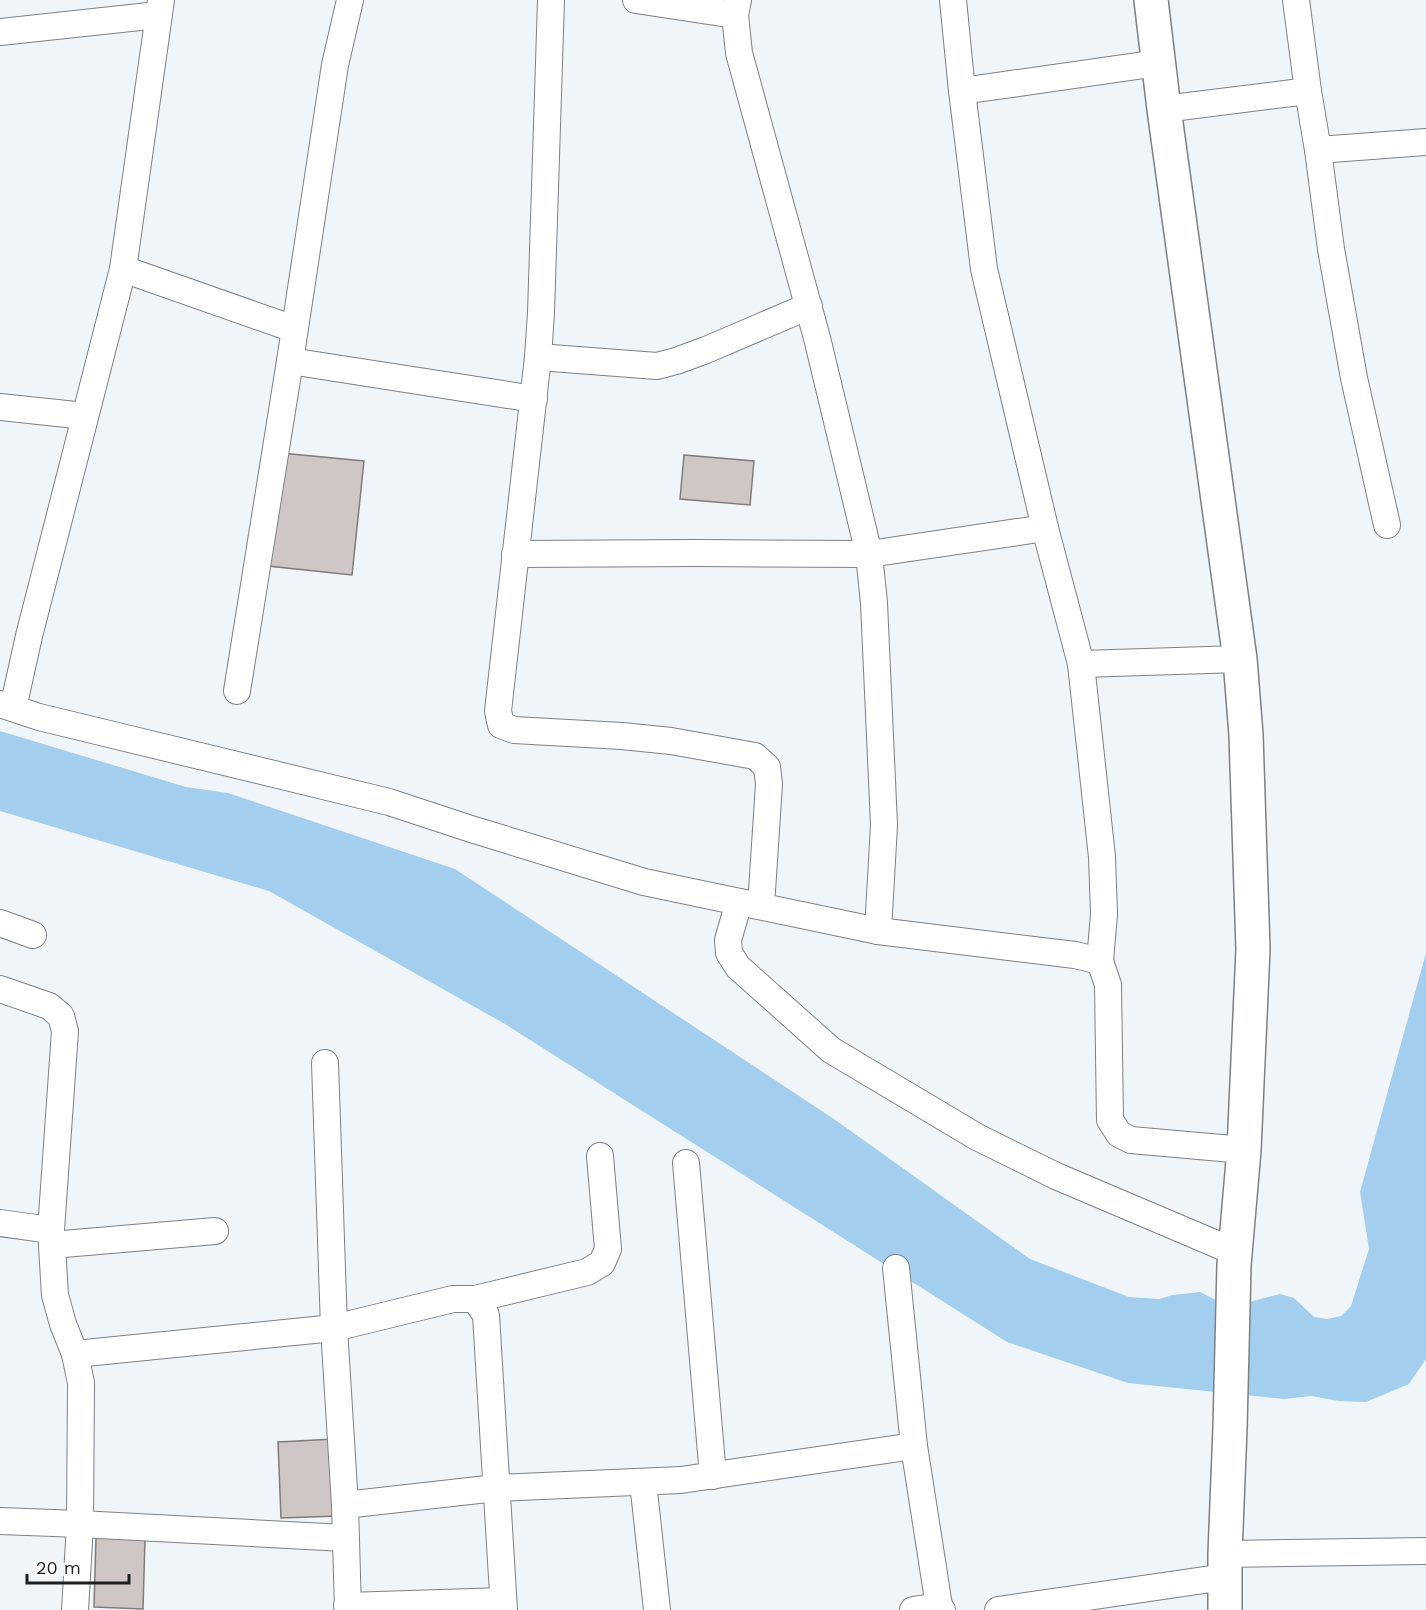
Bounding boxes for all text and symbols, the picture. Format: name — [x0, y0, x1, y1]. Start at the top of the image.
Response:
scale bar — [27, 1547, 129, 1585]
text: 20 m — [36, 1557, 81, 1578]

